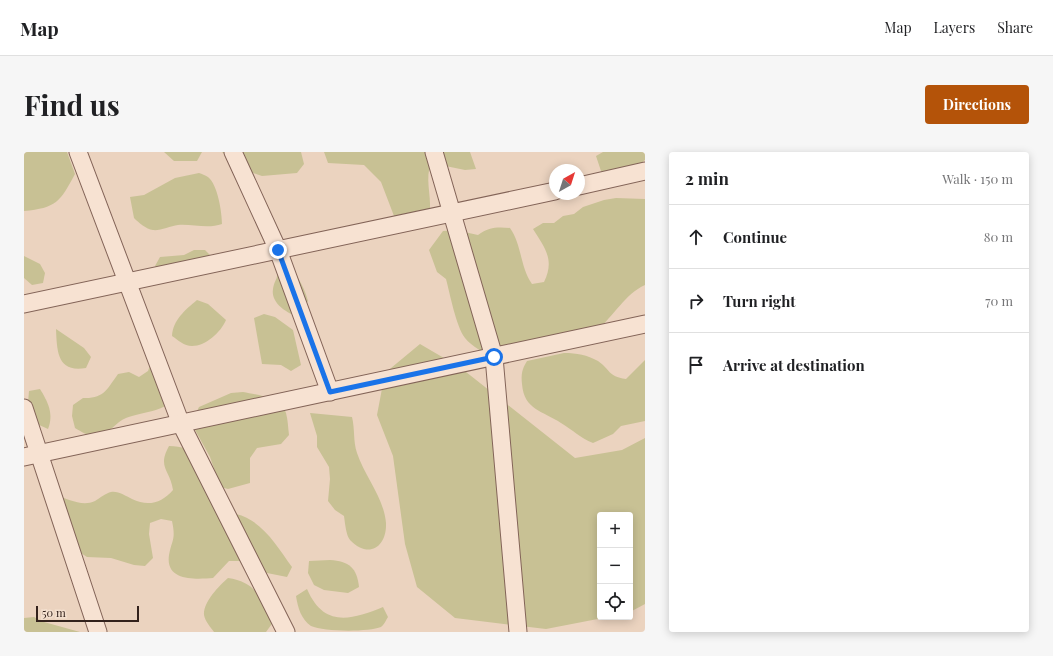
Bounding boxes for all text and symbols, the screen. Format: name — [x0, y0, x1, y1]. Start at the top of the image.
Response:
text: Map — [20, 15, 59, 41]
text: Map — [884, 18, 912, 37]
text: Layers — [934, 18, 975, 37]
text: Share — [997, 18, 1033, 37]
button: Directions — [925, 85, 1029, 124]
text: Find us — [24, 86, 120, 123]
north arrow — [549, 164, 585, 200]
text: 2 min — [685, 167, 729, 189]
text: Walk · 150 m — [942, 170, 1013, 187]
icon: ahead — [685, 226, 707, 248]
text: Continue — [723, 227, 787, 247]
text: 80 m — [984, 228, 1013, 245]
route end — [269, 241, 287, 259]
icon: right — [685, 290, 707, 312]
text: Turn right — [723, 291, 796, 311]
text: 70 m — [985, 292, 1013, 309]
route start — [485, 348, 503, 366]
icon: arrive — [685, 354, 707, 376]
text: Arrive at destination — [723, 355, 865, 375]
map controls — [597, 512, 633, 620]
button: + — [597, 512, 633, 548]
button: − — [597, 548, 633, 584]
button: locate — [597, 584, 633, 620]
scale bar — [36, 604, 139, 623]
text: 50 m — [42, 605, 66, 620]

